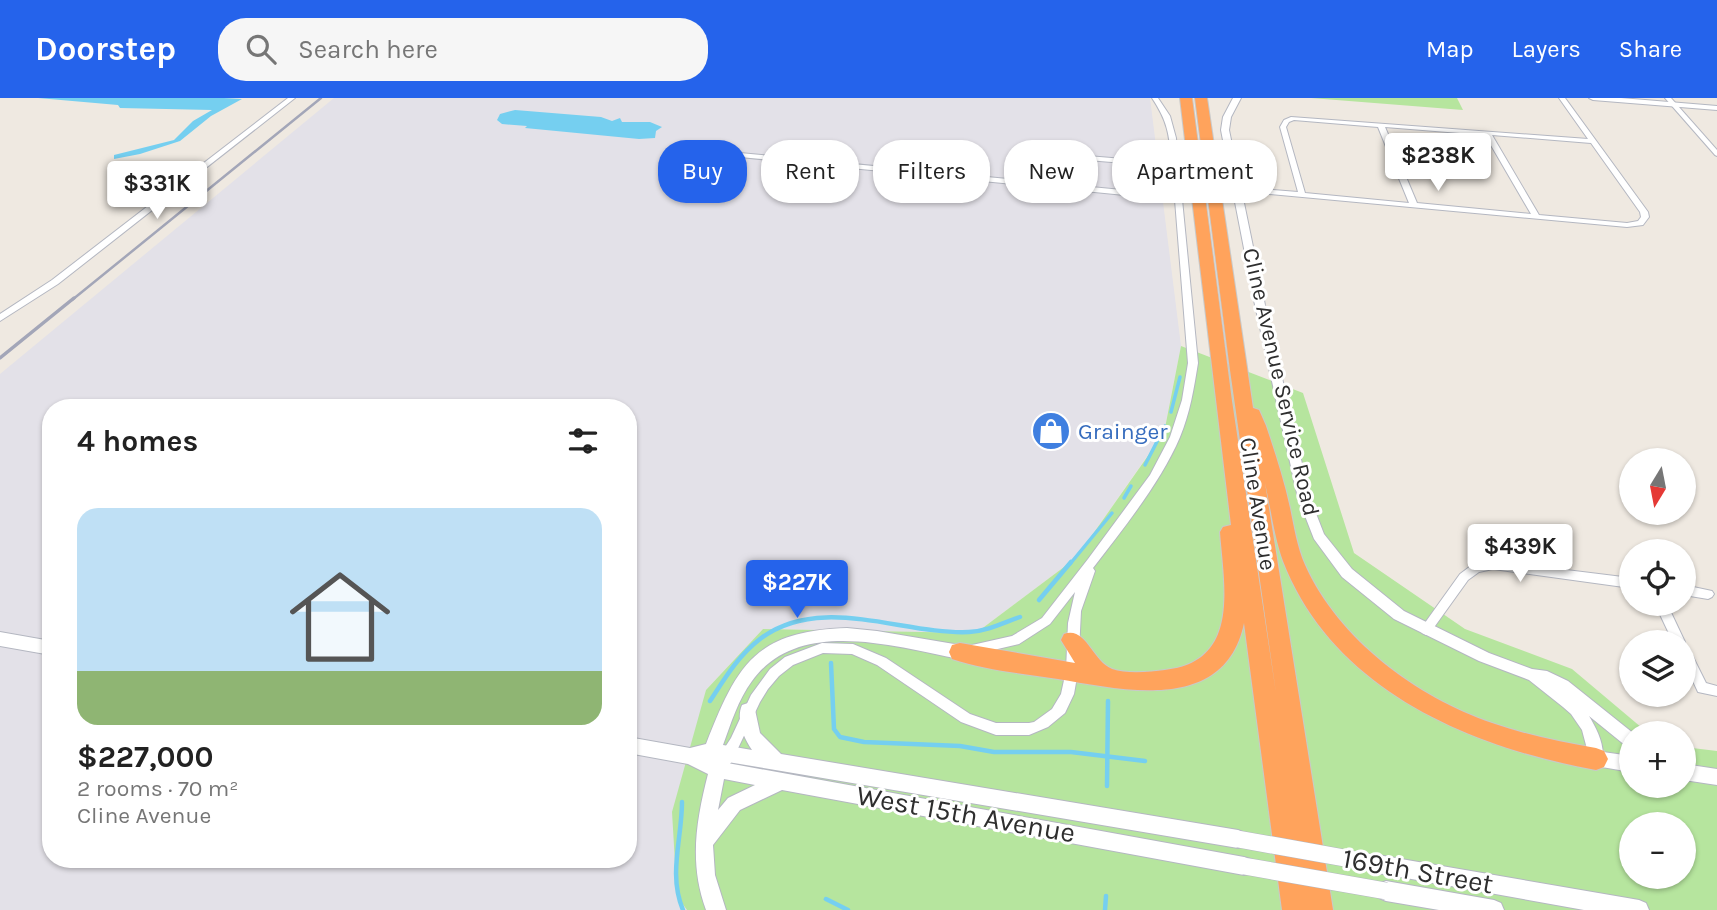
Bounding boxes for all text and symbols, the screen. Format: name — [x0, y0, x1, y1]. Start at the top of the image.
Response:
search box — [218, 18, 708, 81]
text: Doorstep — [35, 30, 176, 68]
icon: search — [242, 30, 280, 68]
text: Search here — [298, 34, 438, 65]
text: Map — [1426, 35, 1474, 63]
text: Layers — [1512, 35, 1581, 63]
text: Share — [1619, 35, 1682, 63]
pin: $238K — [1389, 134, 1487, 193]
chip: Buy — [658, 140, 747, 203]
chip: Rent — [761, 140, 859, 203]
chip: Filters — [873, 140, 990, 203]
chip: New — [1004, 140, 1098, 203]
chip: Apartment — [1112, 140, 1277, 203]
text: $238K — [1401, 142, 1475, 169]
pin: $331K — [108, 162, 206, 221]
text: $331K — [123, 170, 191, 197]
street label: Cline Avenue Service Road — [1237, 245, 1325, 519]
shop icon: Grainger — [1030, 410, 1072, 452]
place label: Grainger — [1078, 418, 1168, 445]
icon: filters — [564, 422, 602, 460]
text: 4 homes — [77, 423, 198, 459]
street label: Cline Avenue — [1234, 436, 1282, 572]
north arrow — [1619, 448, 1696, 525]
map controls — [1619, 448, 1696, 889]
pin: $439K — [1471, 524, 1569, 584]
text: $439K — [1484, 533, 1556, 560]
button: locate — [1619, 539, 1696, 616]
icon: home — [277, 554, 403, 680]
pin: $227K — [748, 560, 846, 620]
text: $227K — [762, 569, 832, 596]
button: layers — [1619, 630, 1696, 707]
button: + — [1619, 721, 1696, 798]
text: $227,000 — [77, 739, 213, 775]
text: 2 rooms · 70 m² — [77, 775, 239, 802]
street label: West 15th Avenue — [854, 779, 1078, 849]
text: Cline Avenue — [77, 802, 211, 829]
button: − — [1619, 812, 1696, 889]
street label: 169th Street — [1340, 842, 1496, 900]

